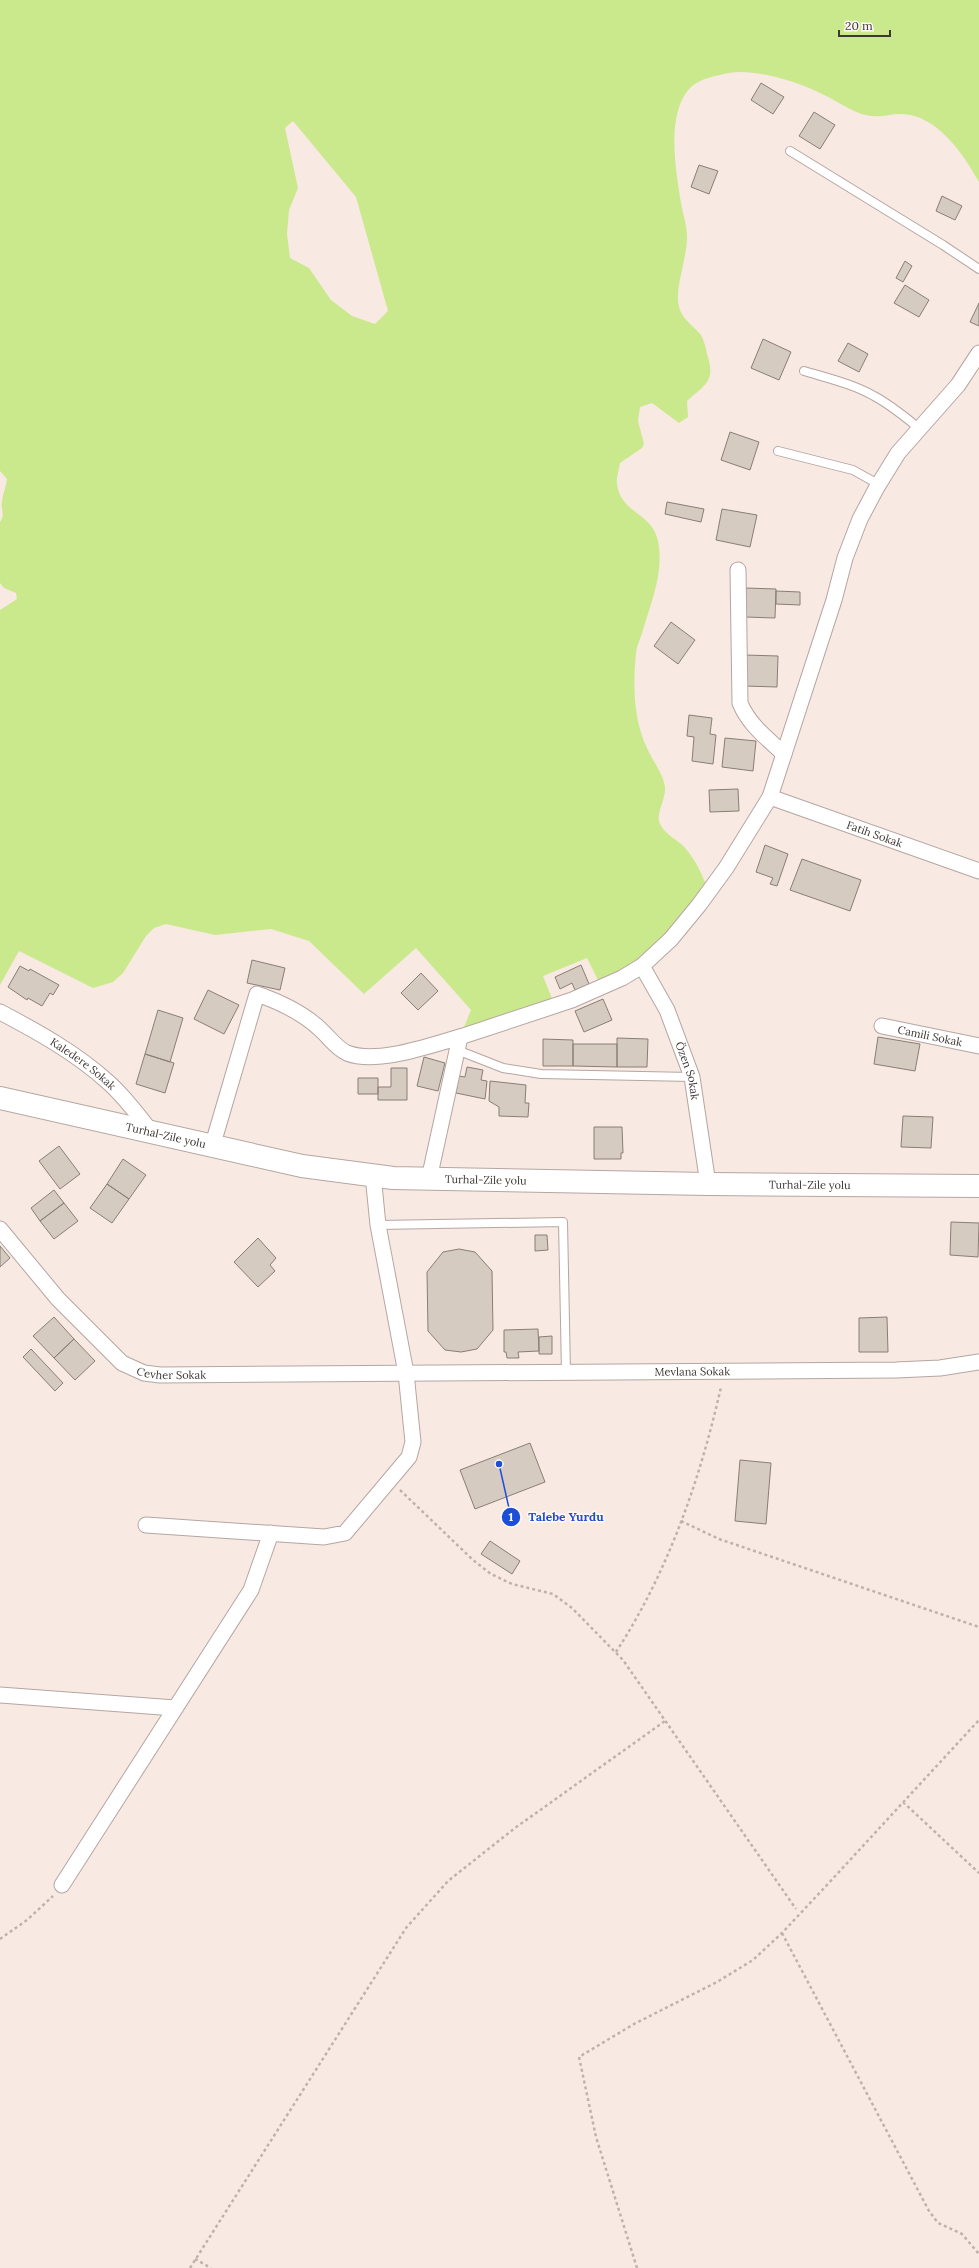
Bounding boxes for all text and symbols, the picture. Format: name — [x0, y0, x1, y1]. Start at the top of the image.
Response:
scale bar — [839, 12, 890, 38]
text: 20 m — [845, 18, 873, 33]
street label: Fatih Sokak — [845, 818, 905, 850]
street label: Camili Sokak — [896, 1022, 964, 1049]
street label: Kaledere Sokak — [48, 1035, 119, 1093]
street label: Özen Sokak — [672, 1039, 702, 1101]
street label: Turhal-Zile yolu — [124, 1120, 208, 1151]
street label: Turhal-Zile yolu — [445, 1172, 527, 1188]
street label: Turhal-Zile yolu — [769, 1177, 851, 1192]
street label: Cevher Sokak — [134, 1364, 206, 1382]
street label: Mevlana Sokak — [654, 1364, 730, 1379]
callout: Talebe Yurdu — [501, 1505, 612, 1529]
text: 1 — [509, 1509, 514, 1524]
text: Talebe Yurdu — [528, 1509, 604, 1524]

